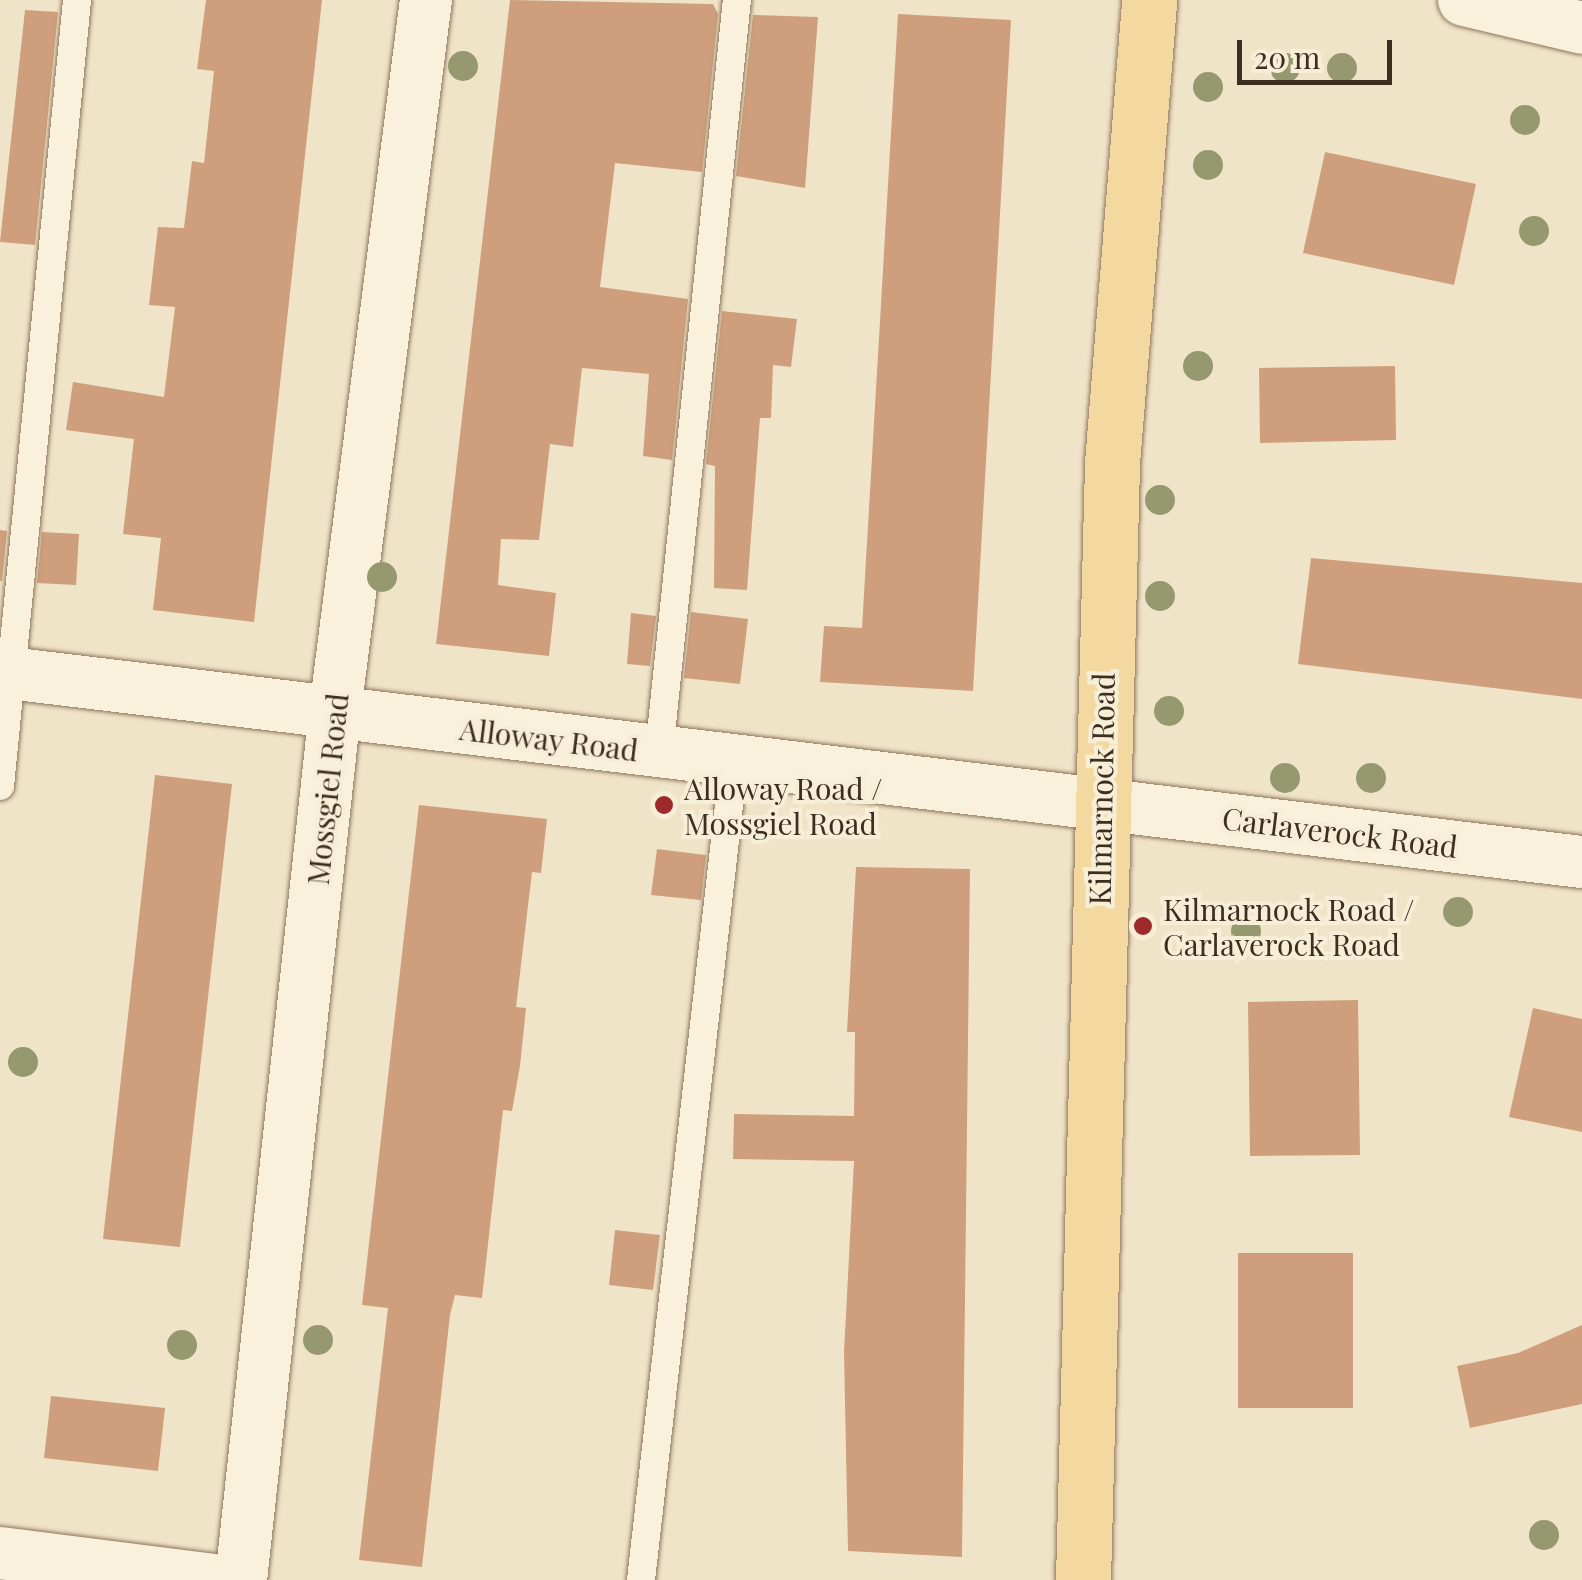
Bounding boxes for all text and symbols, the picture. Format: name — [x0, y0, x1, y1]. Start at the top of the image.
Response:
scale bar — [1242, 20, 1397, 82]
text: 20 m — [1254, 37, 1320, 77]
street label: Kilmarnock Road — [1081, 672, 1121, 906]
street label: Mossgiel Road — [299, 691, 355, 887]
street label: Alloway Road — [457, 710, 641, 768]
place label: Alloway Road / Mossgiel Road — [684, 770, 883, 840]
marker: Alloway Road / Mossgiel Road — [653, 794, 675, 816]
street label: Carlaverock Road — [1220, 800, 1460, 864]
place label: Kilmarnock Road / Carlaverock Road — [1163, 891, 1415, 962]
marker: Kilmarnock Road / Carlaverock Road — [1132, 915, 1154, 937]

